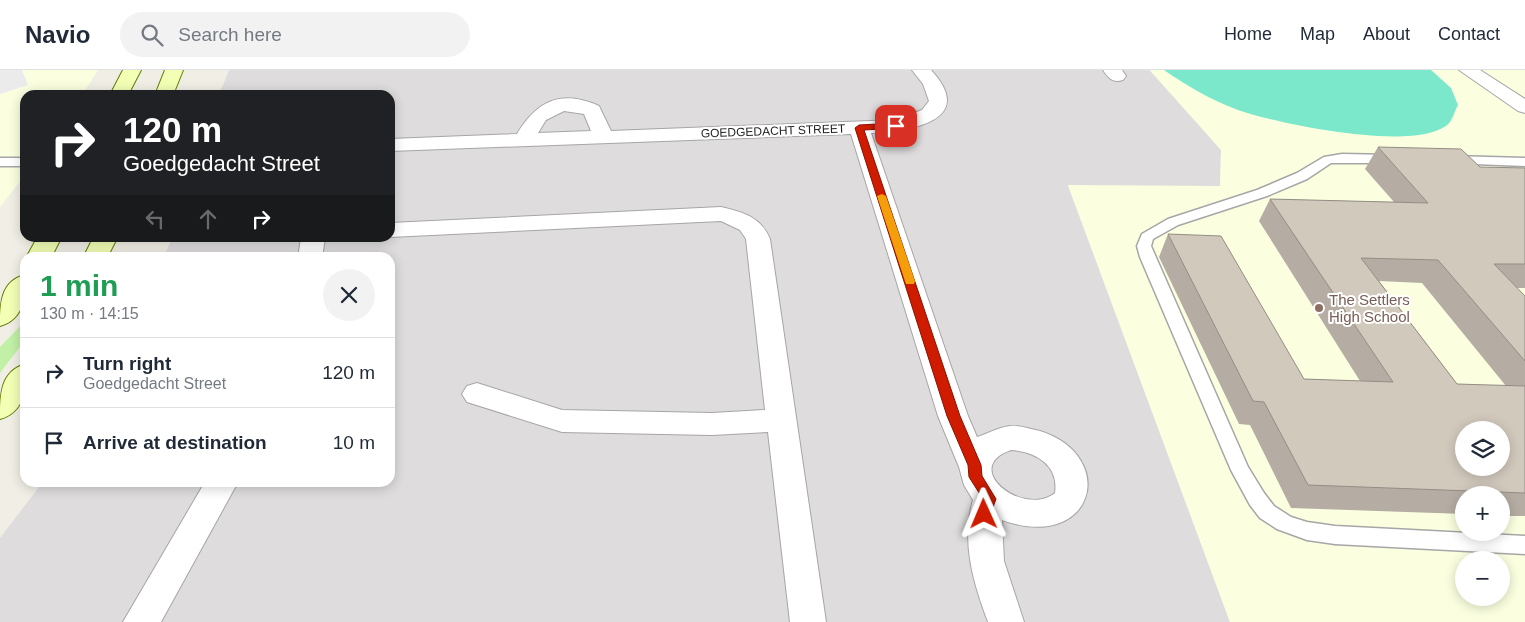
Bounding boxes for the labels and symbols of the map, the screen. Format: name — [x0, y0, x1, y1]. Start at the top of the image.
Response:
pin — [875, 105, 917, 147]
street label: GOEDGEDACHT STREET — [701, 121, 846, 141]
place label: The Settlers High School — [1329, 291, 1410, 325]
marker: The Settlers High School — [1313, 302, 1325, 314]
position arrow — [957, 487, 1009, 539]

